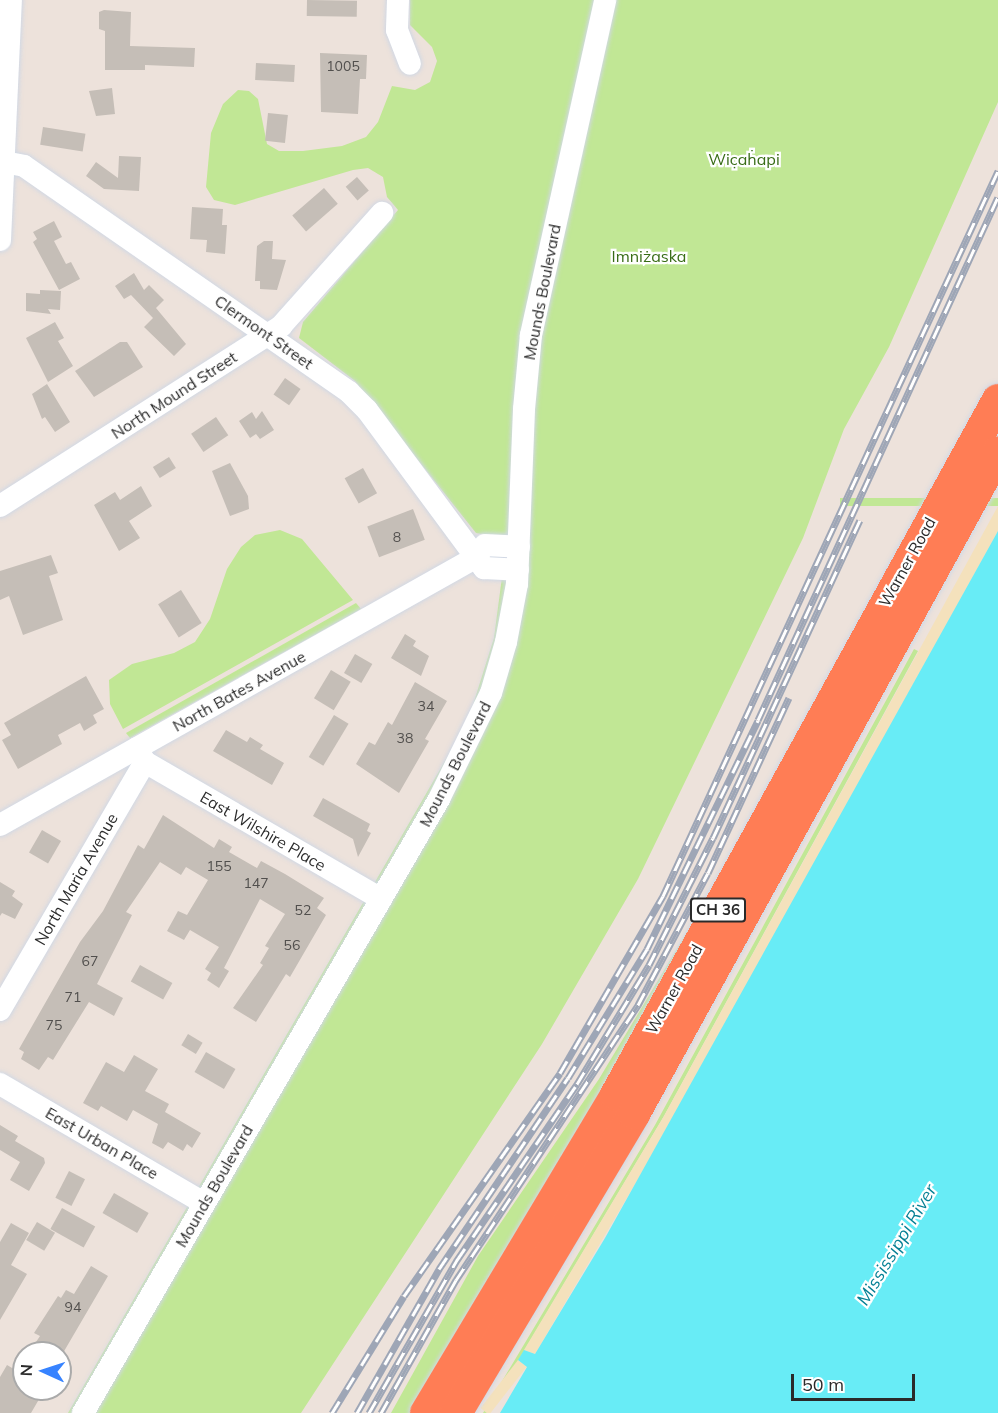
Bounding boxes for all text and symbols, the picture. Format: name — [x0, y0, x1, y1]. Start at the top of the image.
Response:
house number: 1005 — [326, 58, 360, 74]
park label: Wic̣aḣapi — [708, 149, 780, 169]
street label: Mounds Boulevard — [519, 222, 565, 362]
park label: Imniżaska — [612, 246, 686, 266]
street label: Clermont Street — [211, 291, 317, 373]
street label: North Mound Street — [108, 347, 240, 443]
street label: Warner Road — [874, 514, 940, 610]
house number: 8 — [393, 529, 401, 545]
street label: North Bates Avenue — [169, 646, 309, 736]
street label: Mounds Boulevard — [415, 698, 495, 830]
house number: 34 — [418, 698, 434, 714]
house number: 38 — [397, 730, 413, 746]
street label: East Wilshire Place — [197, 787, 329, 875]
street label: North Maria Avenue — [30, 810, 122, 948]
house number: 155 — [206, 858, 232, 874]
house number: 147 — [243, 875, 269, 891]
road number: CH 36 — [690, 898, 746, 922]
house number: 52 — [295, 902, 311, 918]
house number: 56 — [284, 937, 300, 953]
street label: Warner Road — [641, 941, 707, 1037]
house number: 67 — [82, 953, 98, 969]
house number: 71 — [65, 989, 81, 1005]
house number: 75 — [46, 1017, 62, 1033]
street label: East Urban Place — [42, 1103, 162, 1183]
street label: Mounds Boulevard — [171, 1121, 257, 1251]
water label: Mississippi River — [852, 1181, 942, 1309]
house number: 94 — [65, 1299, 81, 1315]
north arrow — [12, 1341, 72, 1401]
scale bar — [794, 1362, 918, 1400]
text: N — [16, 1364, 36, 1377]
text: 50 m — [802, 1373, 844, 1396]

